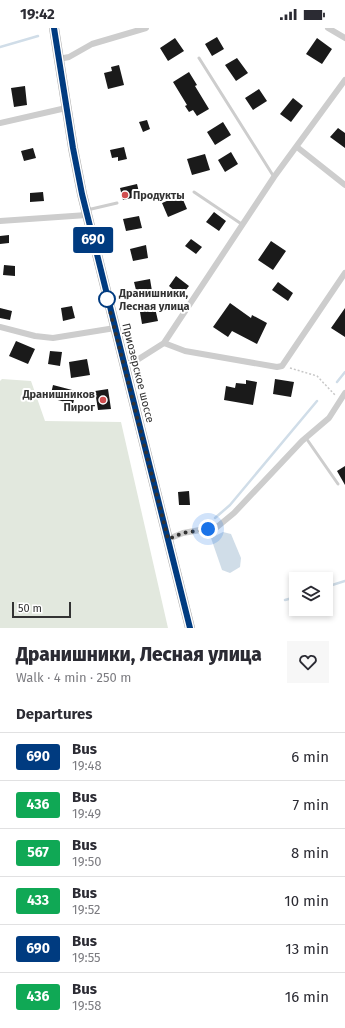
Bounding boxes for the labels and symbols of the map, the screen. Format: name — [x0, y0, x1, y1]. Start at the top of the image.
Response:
place label: Продукты — [133, 189, 185, 202]
marker: Продукты — [120, 190, 130, 200]
line badge: 690 — [70, 227, 116, 253]
place label: Дранишники, Лесная улица — [118, 287, 190, 313]
marker: Дранишники, Лесная улица — [98, 290, 116, 308]
street label: Приозерское шоссе — [119, 322, 157, 424]
place label: Дранишников Пирог — [22, 388, 95, 414]
marker: Дранишников Пирог — [98, 395, 108, 405]
your location — [198, 519, 218, 539]
scale bar — [12, 600, 71, 619]

